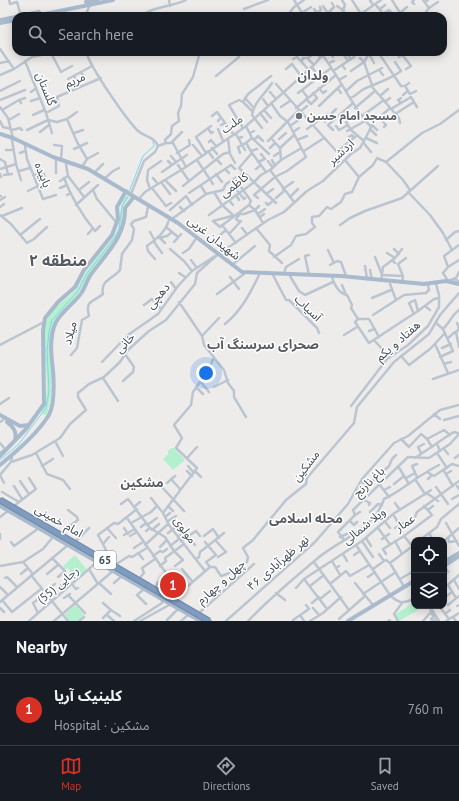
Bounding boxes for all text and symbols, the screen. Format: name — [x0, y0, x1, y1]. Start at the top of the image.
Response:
search box — [12, 12, 447, 56]
icon: search — [26, 23, 48, 45]
text: Search here — [58, 25, 134, 44]
district label: ولدان — [298, 67, 328, 84]
street label: مریم — [62, 68, 88, 92]
street label: گلستان — [33, 70, 60, 109]
place label: مسجد امام حسن — [307, 108, 397, 125]
street label: ملت — [218, 111, 245, 136]
marker: مسجد امام حسن — [294, 111, 304, 121]
street label: اردشیر — [323, 135, 357, 169]
street label: پابیده — [31, 160, 55, 190]
street label: کاظمی — [216, 168, 252, 200]
street label: شهیدان غربی — [185, 212, 244, 263]
district label: منطقه ۲ — [29, 250, 87, 270]
street label: دهچی — [143, 280, 174, 312]
street label: آسیاب — [291, 291, 325, 325]
street label: هفتاد و یکم — [372, 317, 425, 366]
street label: میلاد — [59, 319, 80, 346]
street label: خانی — [111, 329, 138, 356]
district label: صحرای سرسنگ آب — [207, 336, 319, 353]
your location — [196, 363, 216, 383]
street label: مشکین — [289, 447, 323, 484]
street label: باغ نارنج — [350, 463, 389, 502]
district label: مشکین — [120, 474, 164, 491]
street label: امام خمینی — [32, 501, 86, 542]
street label: ویلا شمالی — [339, 504, 388, 548]
district label: محله اسلامی — [269, 510, 343, 527]
street label: عمار — [391, 511, 418, 535]
street label: مولوی — [171, 513, 200, 546]
street label: نهر ظهرآبادی ۴۶ — [244, 532, 312, 594]
map controls — [411, 537, 447, 609]
button: locate — [411, 537, 447, 573]
road number: 65 — [94, 551, 116, 569]
street label: چهل و چهارم — [193, 556, 249, 609]
street label: رجایی (55) — [34, 563, 81, 607]
pin: 1 — [160, 570, 186, 600]
button: layers — [411, 573, 447, 609]
text: Nearby — [16, 636, 67, 658]
text: کلینیک آریا — [54, 686, 122, 705]
text: 1 — [25, 701, 33, 718]
text: 760 m — [408, 701, 443, 718]
text: Hospital · مشکین — [54, 717, 150, 734]
tab: Map — [60, 755, 82, 793]
tab: Directions — [203, 755, 250, 793]
tab: Saved — [371, 755, 399, 793]

